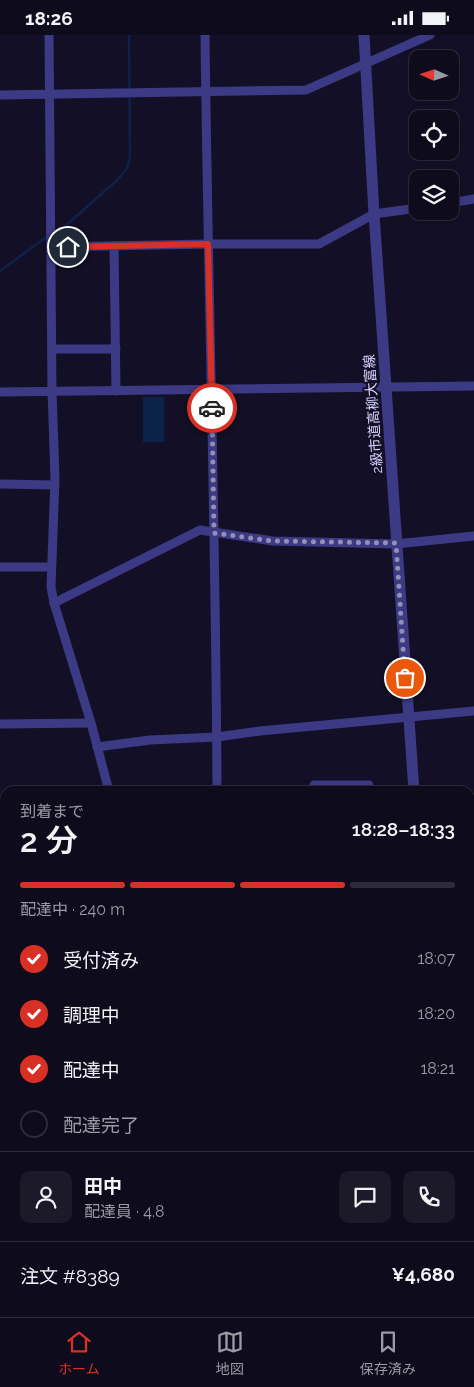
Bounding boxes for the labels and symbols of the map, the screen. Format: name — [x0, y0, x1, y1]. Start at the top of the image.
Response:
north arrow — [409, 50, 459, 100]
pin — [47, 226, 89, 268]
street label: 2級市道高柳大富線 — [361, 354, 385, 474]
courier — [187, 383, 237, 433]
pin — [384, 657, 426, 699]

